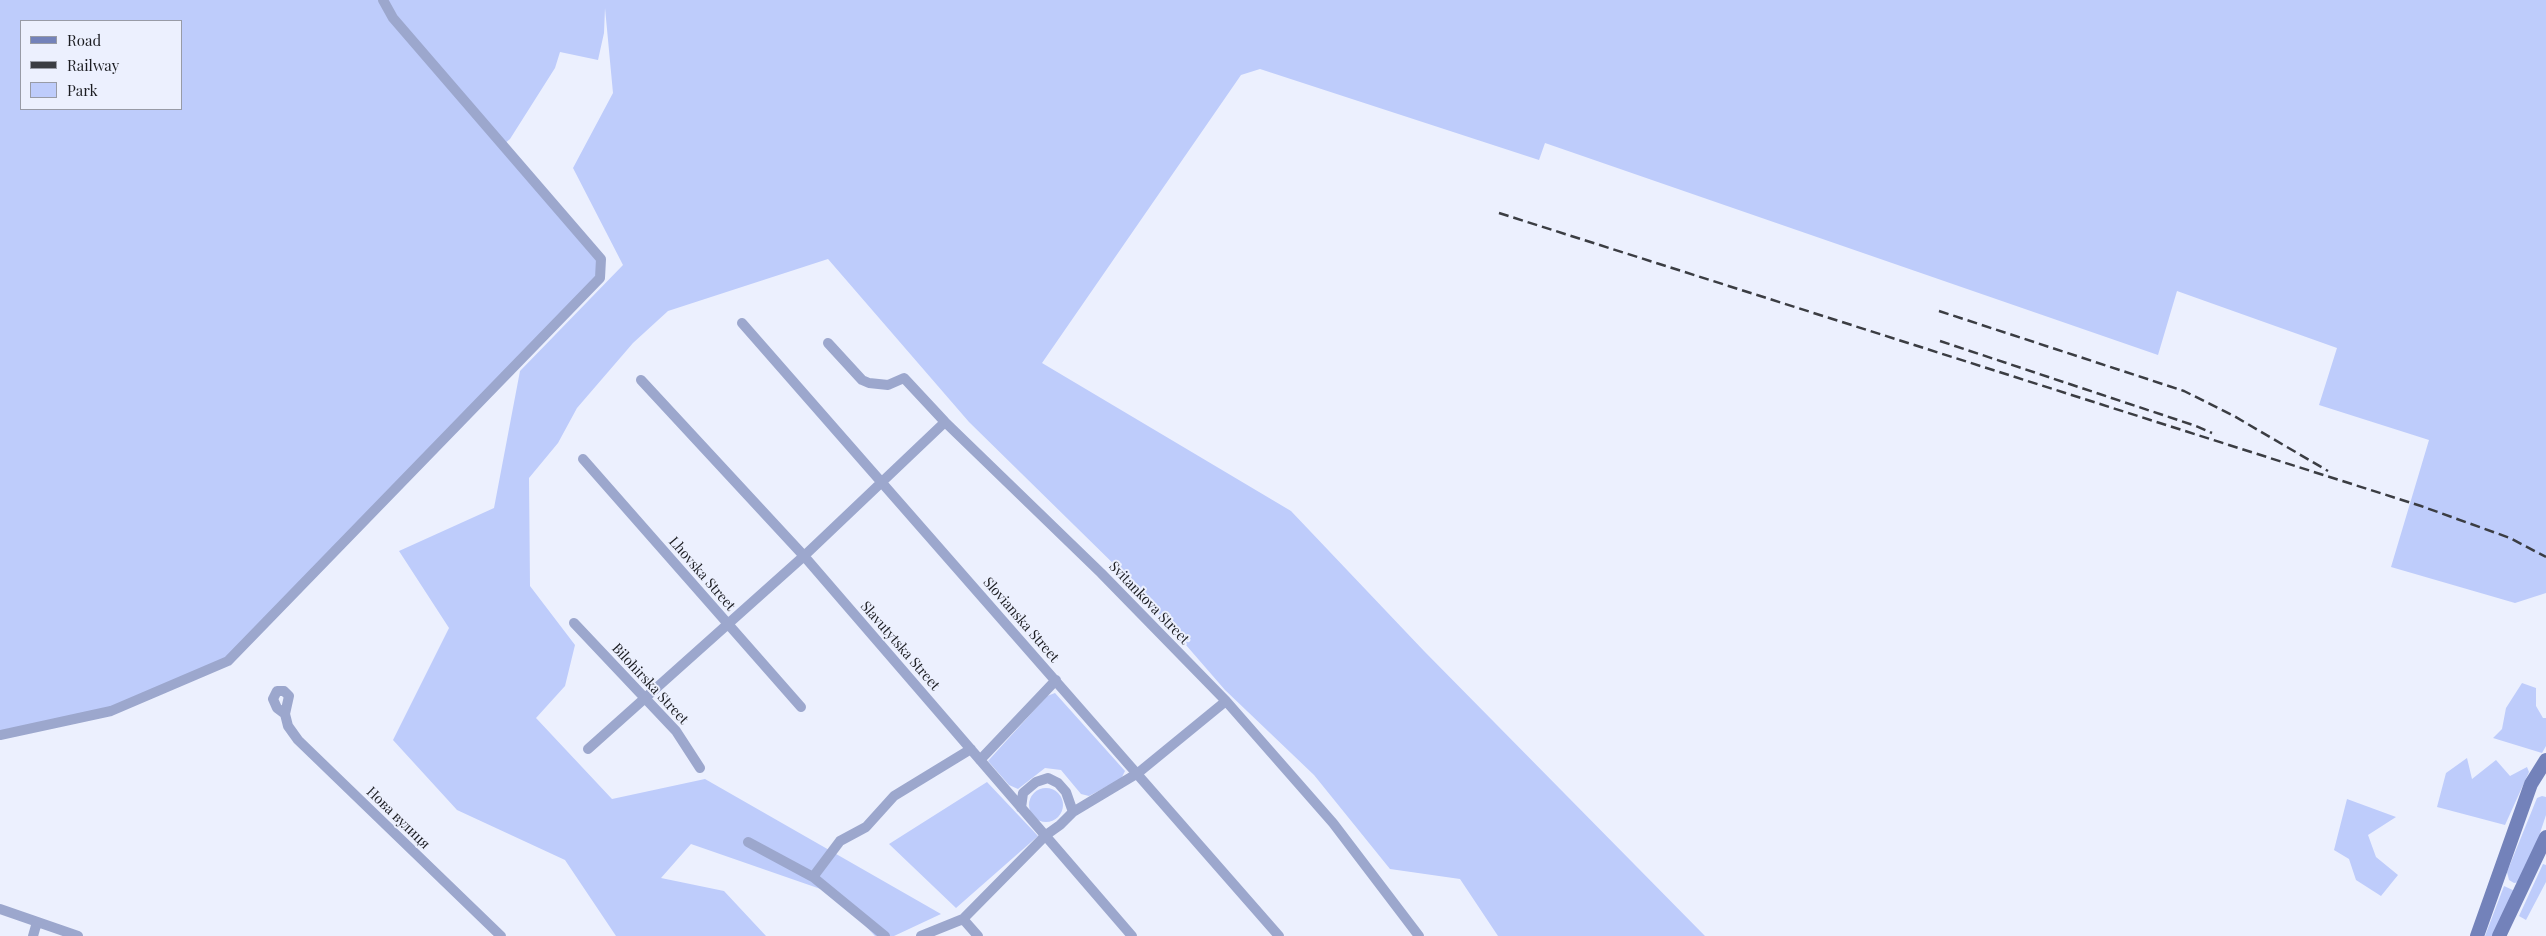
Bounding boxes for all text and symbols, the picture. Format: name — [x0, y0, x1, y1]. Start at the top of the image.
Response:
legend — [20, 20, 182, 110]
text: Road — [67, 30, 101, 50]
text: Railway — [67, 55, 119, 75]
text: Park — [67, 80, 98, 100]
street label: Lhovska Street — [665, 534, 739, 614]
street label: Svitankova Street — [1105, 558, 1193, 648]
street label: Slovianska Street — [980, 574, 1062, 666]
street label: Slavutytska Street — [857, 598, 943, 694]
street label: Bilohirska Street — [608, 640, 692, 728]
street label: Нова вулиця — [363, 783, 433, 853]

